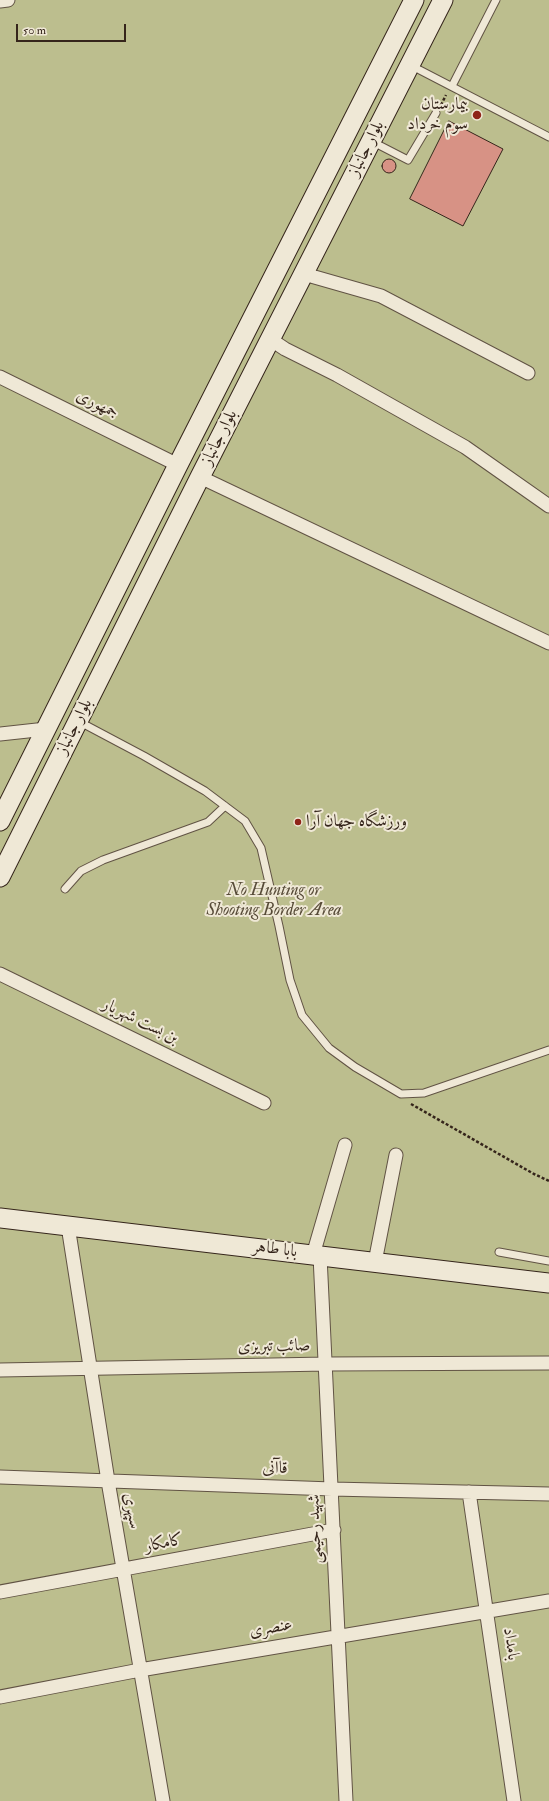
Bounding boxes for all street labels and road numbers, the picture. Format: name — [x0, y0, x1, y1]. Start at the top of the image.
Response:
street label: بلوار جانباز — [344, 118, 390, 180]
street label: جمهوری — [72, 386, 122, 424]
street label: بلوار جانباز — [197, 407, 243, 469]
street label: بلوار جانباز — [52, 696, 98, 758]
street label: بن بست شهریار — [98, 995, 182, 1049]
street label: بابا طاهر — [251, 1237, 299, 1263]
street label: صائب تبریزی — [238, 1336, 310, 1358]
street label: قاآنی — [262, 1458, 288, 1480]
street label: سپهری — [118, 1491, 144, 1531]
street label: شهید رحیمی — [305, 1494, 327, 1564]
street label: کامکار — [143, 1530, 185, 1558]
street label: عنصری — [248, 1615, 294, 1643]
street label: بامداد — [498, 1626, 522, 1662]

